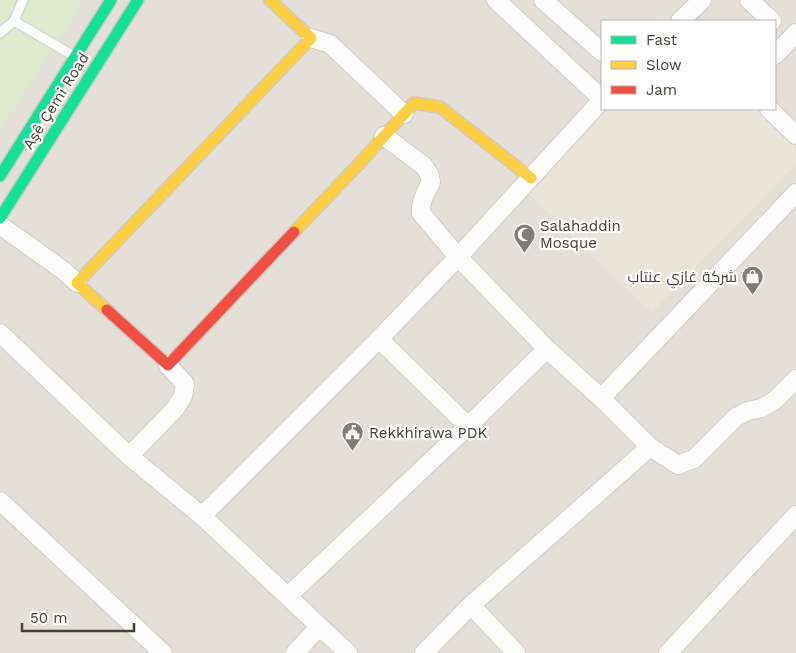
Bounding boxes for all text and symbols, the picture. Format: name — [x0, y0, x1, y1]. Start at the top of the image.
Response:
legend — [601, 20, 776, 110]
text: Fast — [646, 31, 678, 49]
street label: Aşê Çemi Road — [19, 49, 93, 153]
text: Slow — [646, 56, 682, 74]
text: Jam — [646, 81, 677, 99]
place label: Salahaddin Mosque — [540, 217, 621, 252]
mosque icon: Salahaddin Mosque — [512, 223, 536, 254]
shop icon: شركة غازي عنتاب — [741, 265, 765, 296]
place label: شركة غازي عنتاب — [627, 268, 737, 289]
public building icon: Rekkhirawa PDK — [341, 421, 365, 452]
place label: Rekkhirawa PDK — [369, 424, 487, 442]
scale bar — [22, 600, 135, 632]
text: 50 m — [30, 609, 67, 627]

